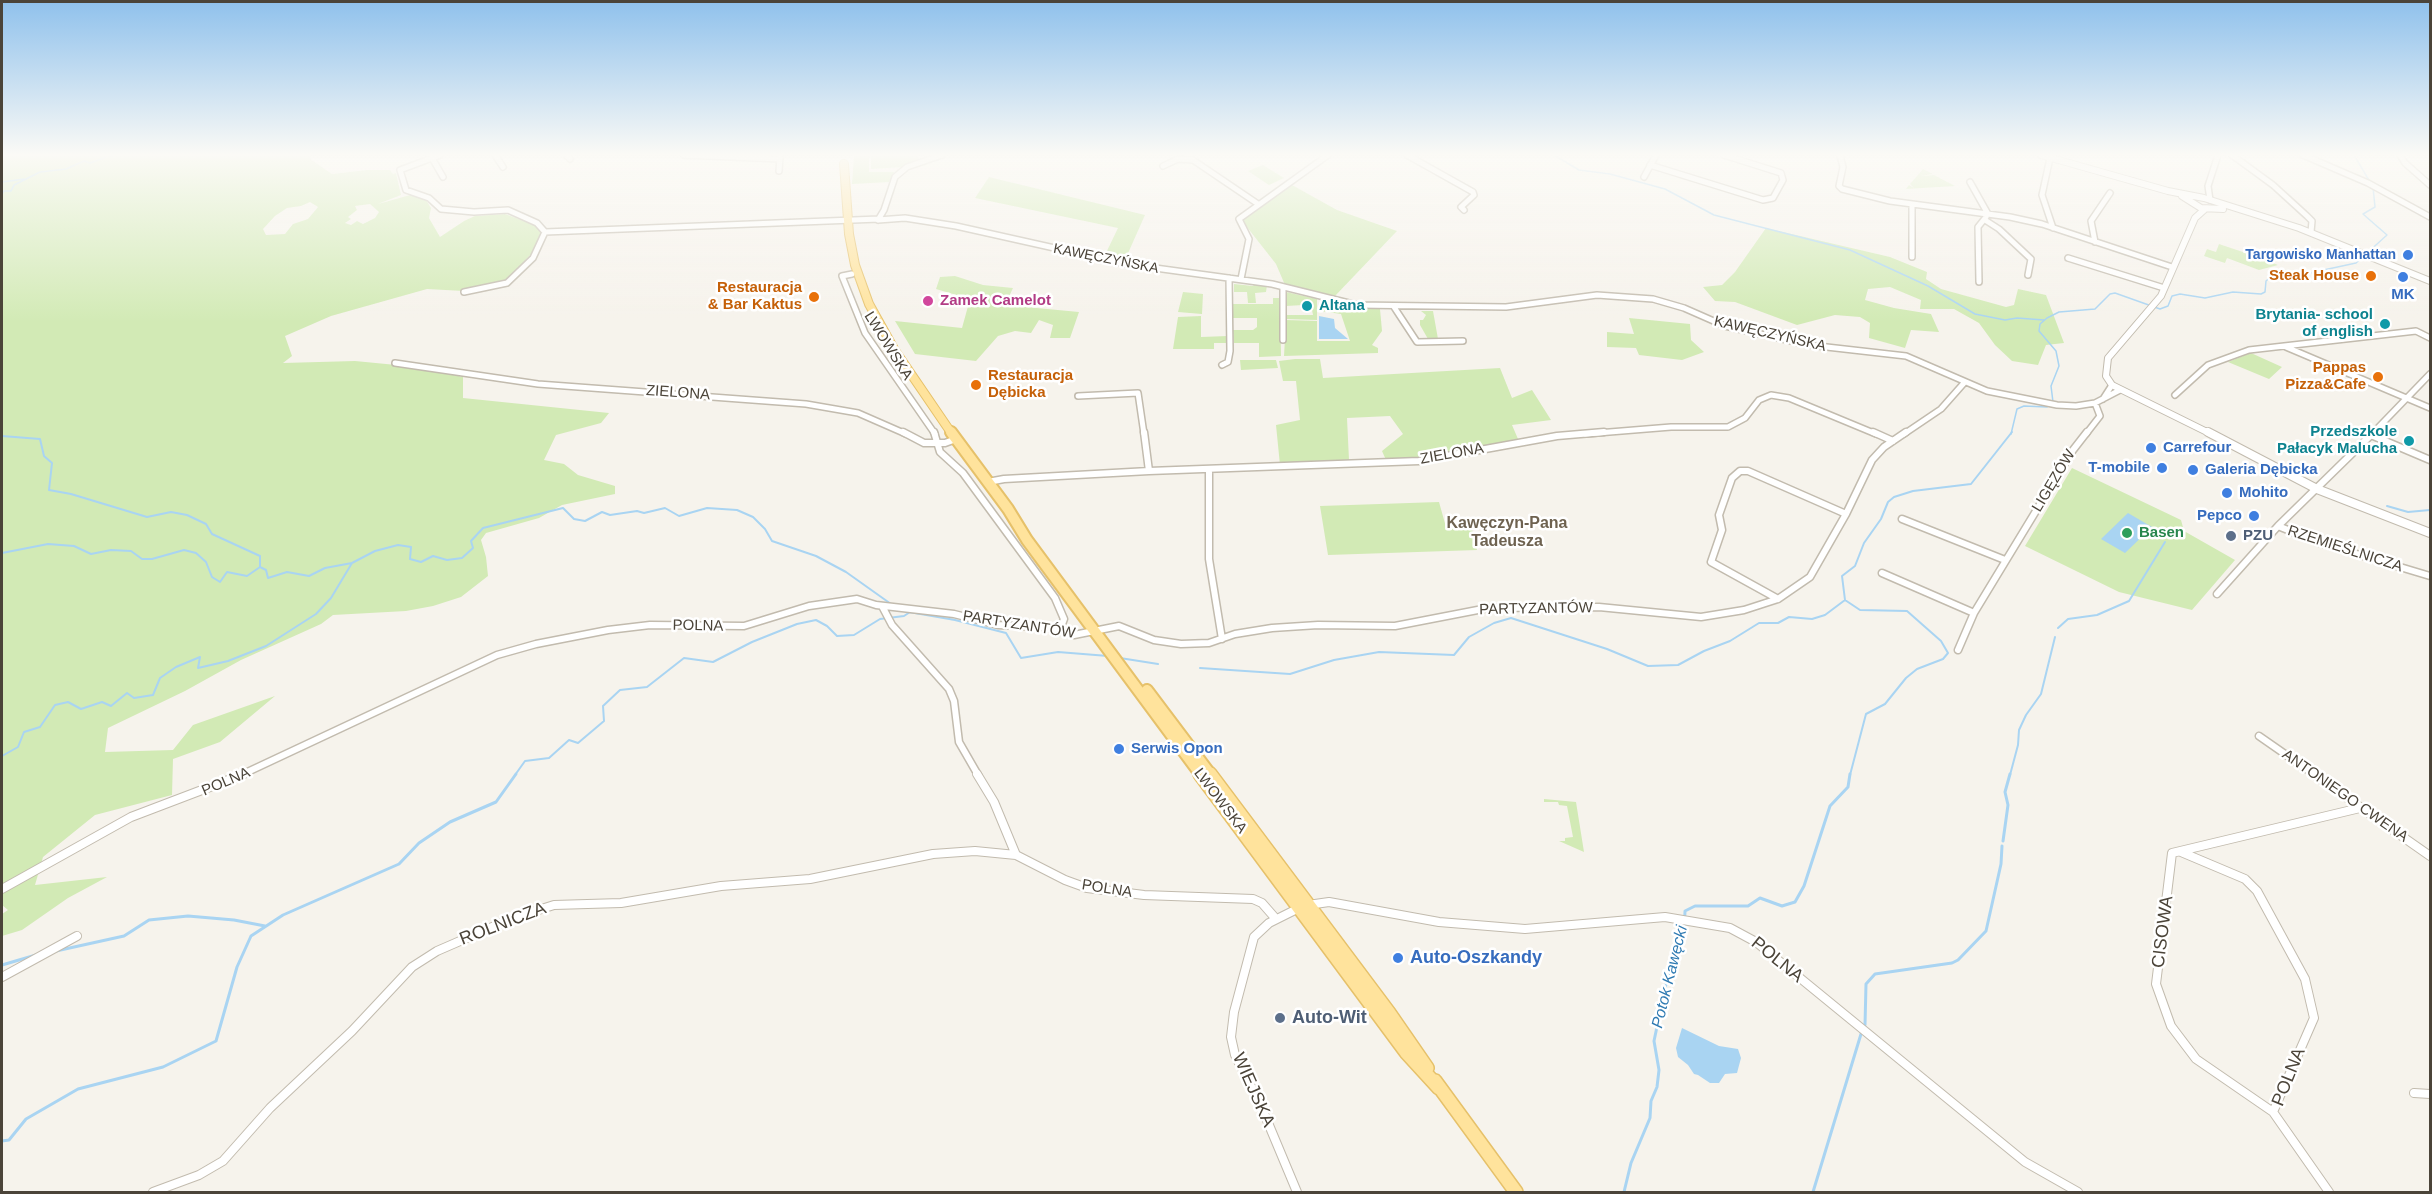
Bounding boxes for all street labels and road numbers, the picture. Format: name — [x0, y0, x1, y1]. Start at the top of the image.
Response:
street label: KAWĘCZYŃSKA — [1052, 241, 1160, 277]
street label: LWOWSKA — [860, 308, 916, 384]
street label: KAWĘCZYŃSKA — [1712, 312, 1828, 356]
street label: ZIELONA — [645, 382, 711, 404]
street label: ZIELONA — [1419, 440, 1485, 468]
street label: LIGĘZÓW — [2028, 447, 2080, 515]
street label: RZEMIEŚLNICZA — [2285, 522, 2405, 576]
street label: PARTYZANTÓW — [1479, 599, 1593, 619]
street label: PARTYZANTÓW — [961, 607, 1077, 643]
street label: POLNA — [672, 617, 724, 635]
street label: ANTONIEGO CWENA — [2279, 746, 2411, 846]
street label: POLNA — [199, 764, 253, 800]
street label: LWOWSKA — [1190, 765, 1250, 837]
street label: POLNA — [1080, 876, 1134, 902]
street label: CISOWA — [2148, 895, 2178, 969]
street label: ROLNICZA — [457, 898, 549, 950]
street label: POLNA — [1746, 932, 1808, 988]
street label: POLNA — [2268, 1045, 2310, 1109]
street label: WIEJSKA — [1227, 1050, 1279, 1130]

